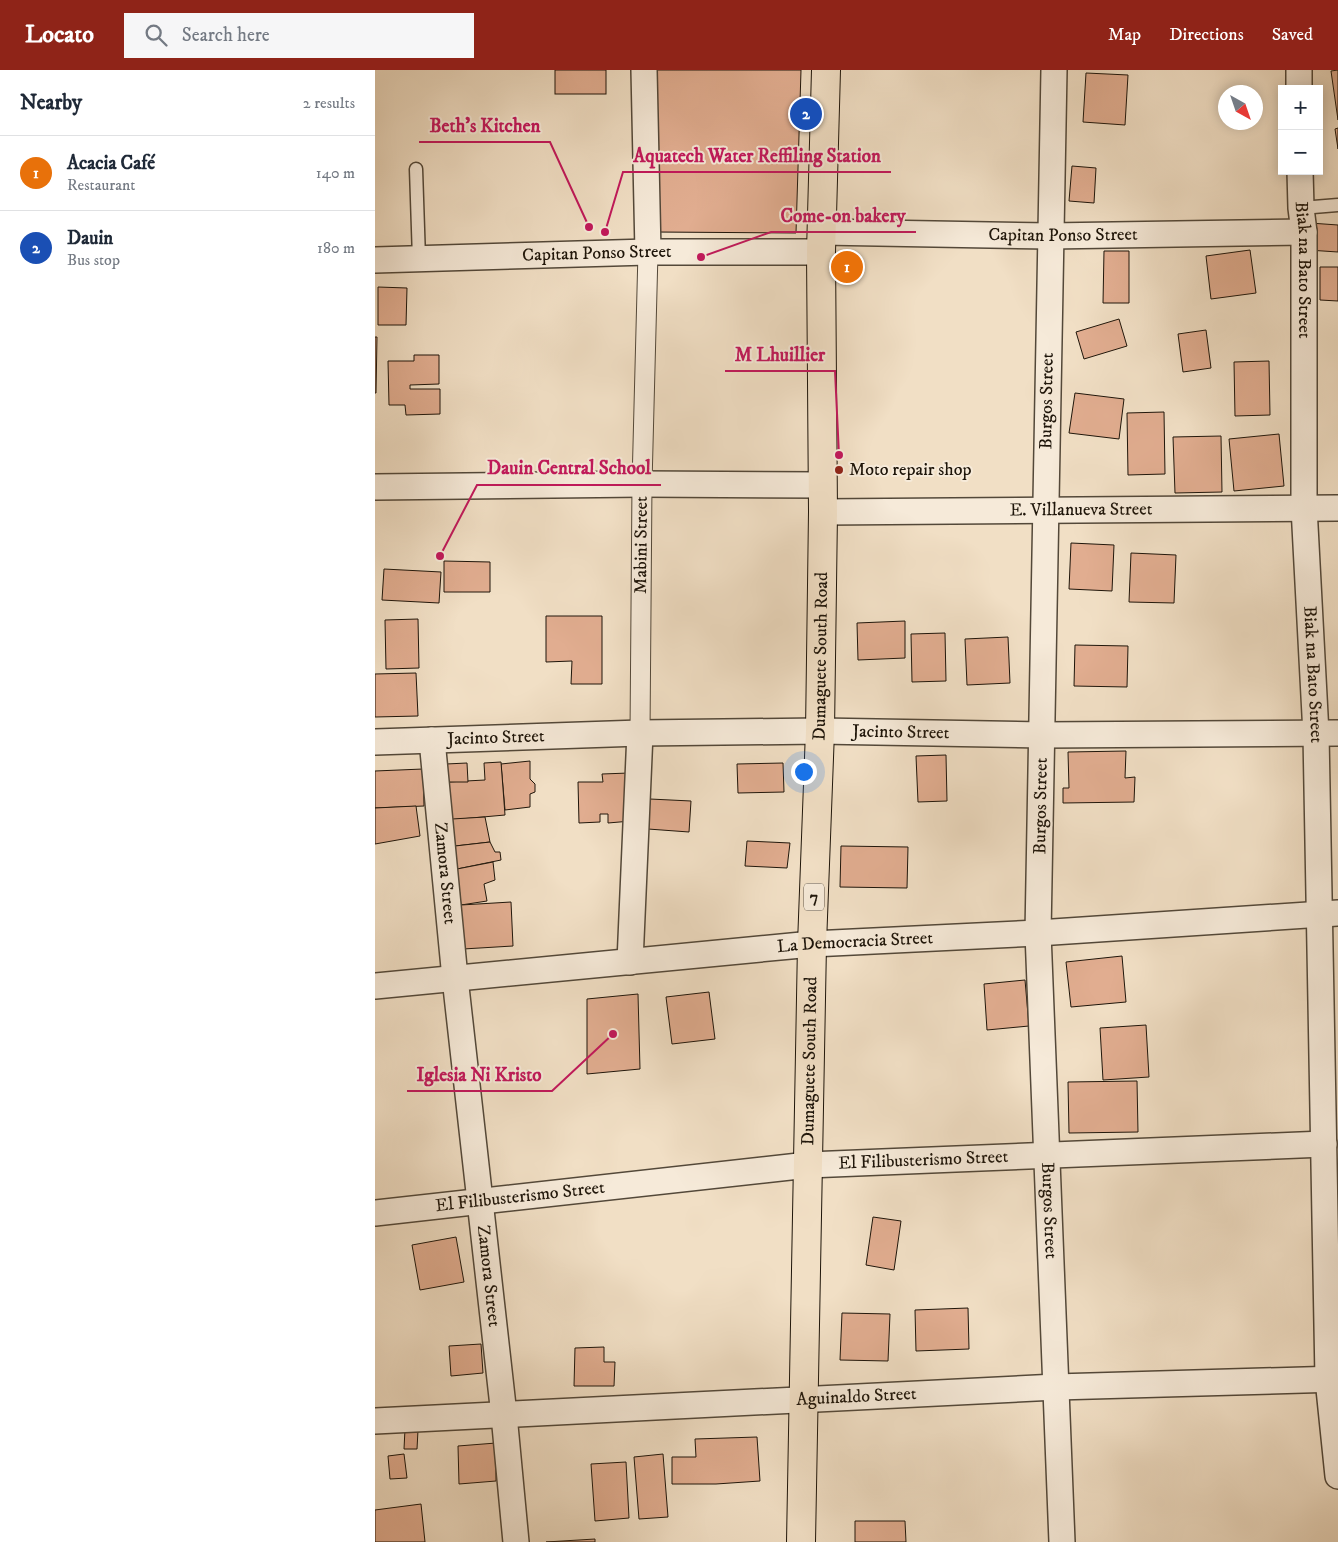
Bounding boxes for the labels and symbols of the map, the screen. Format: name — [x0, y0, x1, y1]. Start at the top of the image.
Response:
north arrow — [1218, 85, 1263, 130]
pin: 2 — [790, 95, 822, 133]
callout: Beth's Kitchen — [419, 108, 550, 142]
text: Beth's Kitchen — [430, 115, 542, 138]
callout: Aquatech Water Reffiling Station — [623, 138, 891, 172]
text: Aquatech Water Reffiling Station — [632, 145, 882, 169]
callout: Come-on bakery — [771, 198, 916, 232]
street label: Biak na Bato Street — [1290, 201, 1315, 339]
text: Come-on bakery — [780, 205, 907, 228]
street label: Capitan Ponso Street — [988, 224, 1138, 247]
street label: Capitan Ponso Street — [522, 241, 672, 267]
pin: 1 — [831, 248, 863, 286]
callout: M Lhuillier — [725, 337, 835, 371]
text: M Lhuillier — [735, 344, 826, 367]
street label: Burgos Street — [1035, 352, 1059, 450]
callout: Dauin Central School — [477, 451, 661, 485]
text: Dauin Central School — [487, 457, 651, 480]
place label: Moto repair shop — [849, 459, 972, 481]
marker: Moto repair shop — [833, 464, 845, 476]
street label: Mabini Street — [630, 496, 653, 594]
street label: E. Villanueva Street — [1010, 498, 1153, 522]
street label: Dumaguete South Road — [809, 572, 833, 741]
street label: Biak na Bato Street — [1298, 605, 1327, 744]
street label: Jacinto Street — [850, 721, 950, 744]
street label: Jacinto Street — [445, 725, 545, 751]
street label: Burgos Street — [1029, 757, 1053, 855]
your location — [791, 759, 817, 785]
street label: Zamora Street — [429, 821, 461, 926]
road number: 7 — [804, 884, 824, 910]
street label: La Democracia Street — [776, 927, 934, 958]
street label: Dumaguete South Road — [797, 977, 822, 1146]
callout: Iglesia Ni Kristo — [407, 1057, 552, 1091]
text: Iglesia Ni Kristo — [416, 1064, 542, 1087]
street label: El Filibusterismo Street — [838, 1146, 1009, 1175]
street label: Burgos Street — [1036, 1162, 1062, 1260]
street label: El Filibusterismo Street — [434, 1177, 606, 1217]
street label: Zamora Street — [472, 1224, 505, 1328]
street label: Aguinaldo Street — [796, 1383, 917, 1411]

